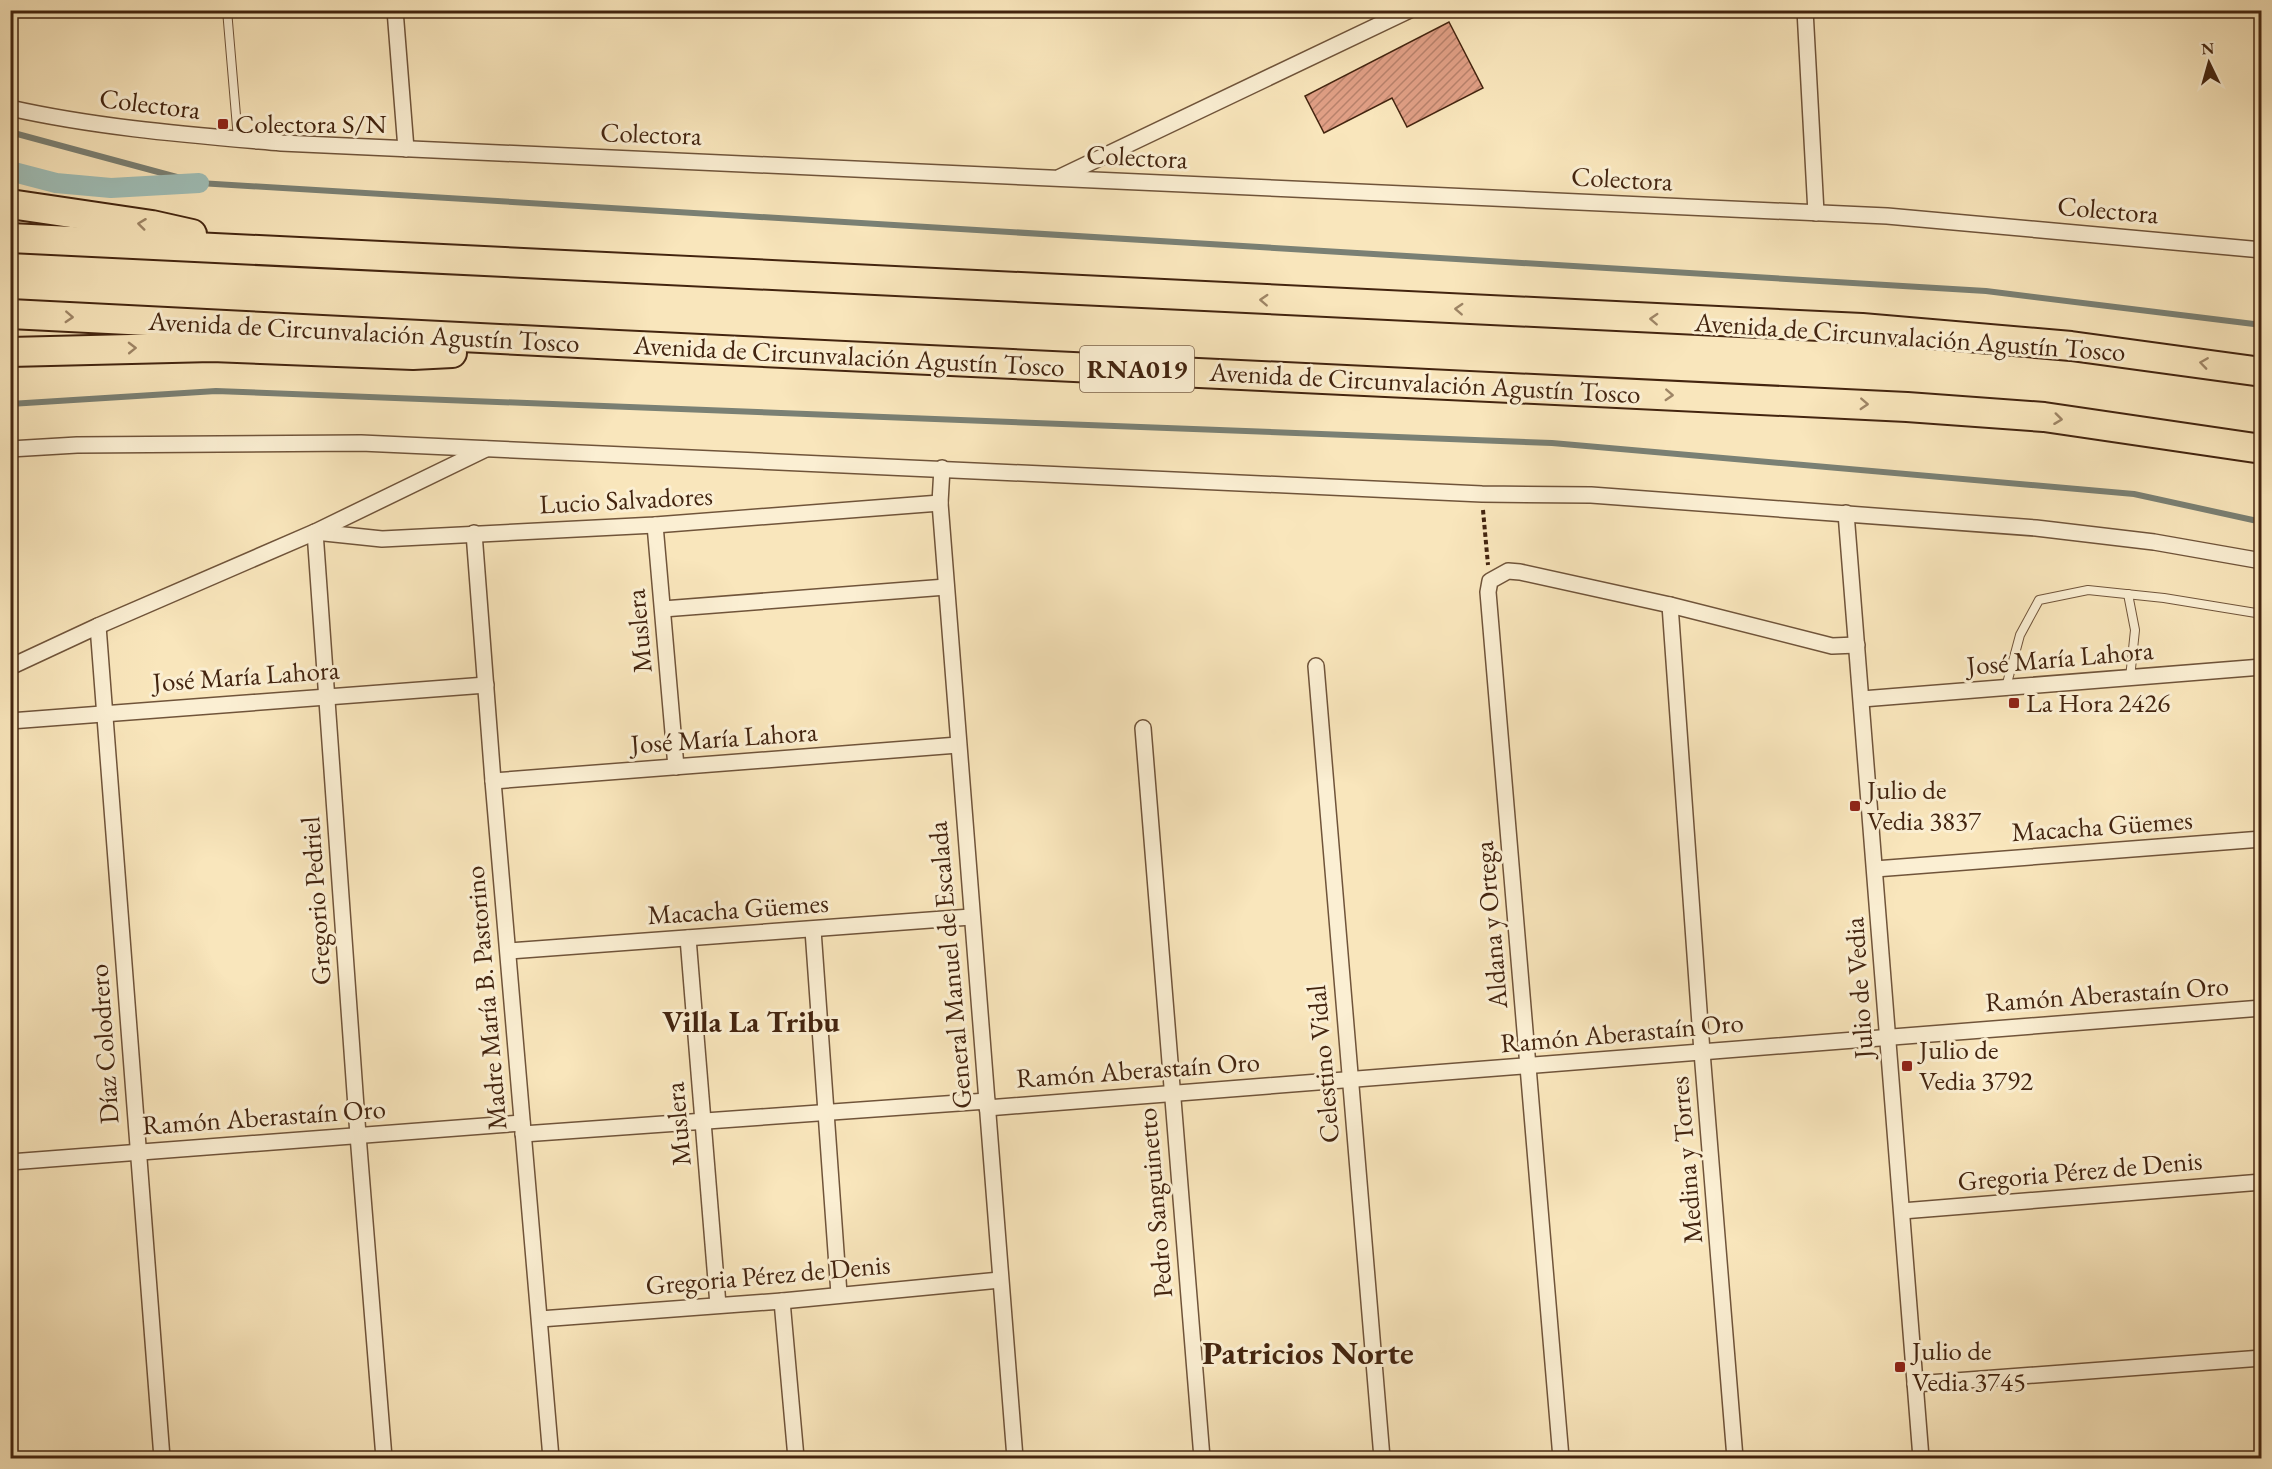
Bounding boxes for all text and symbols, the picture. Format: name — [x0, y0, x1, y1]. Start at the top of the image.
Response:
north arrow — [2179, 33, 2239, 93]
text: N — [2200, 38, 2215, 60]
street label: Colectora — [98, 80, 203, 127]
place label: Colectora S/N — [235, 106, 387, 141]
street label: Colectora — [600, 114, 703, 153]
marker: Colectora S/N — [216, 117, 230, 131]
street label: Colectora — [1085, 136, 1189, 177]
street label: Colectora — [1570, 158, 1674, 199]
street label: Colectora — [2056, 188, 2160, 231]
one-way arrow — [138, 219, 147, 231]
one-way arrow — [1260, 294, 1269, 307]
one-way arrow — [1455, 302, 1464, 315]
street label: Avenida de Circunvalación Agustín Tosco — [147, 303, 581, 360]
street label: Avenida de Circunvalación Agustín Tosco — [1692, 304, 2127, 369]
one-way arrow — [64, 311, 73, 324]
one-way arrow — [1649, 312, 1658, 325]
street label: Avenida de Circunvalación Agustín Tosco — [632, 327, 1066, 384]
one-way arrow — [127, 342, 136, 354]
road number: RNA019 — [1080, 346, 1194, 392]
street label: Avenida de Circunvalación Agustín Tosco — [1208, 354, 1642, 411]
one-way arrow — [2199, 357, 2208, 370]
one-way arrow — [1665, 388, 1674, 401]
one-way arrow — [1859, 398, 1868, 411]
one-way arrow — [2054, 413, 2063, 425]
street label: Lucio Salvadores — [538, 477, 714, 522]
street label: Muslera — [617, 587, 660, 674]
street label: José María Lahora — [1963, 632, 2155, 683]
street label: José María Lahora — [149, 652, 341, 700]
place label: La Hora 2426 — [2026, 685, 2170, 720]
marker: La Hora 2426 — [2007, 696, 2021, 710]
street label: José María Lahora — [627, 714, 819, 762]
place label: Julio de Vedia 3837 — [1865, 772, 1982, 838]
marker: Julio de Vedia 3837 — [1848, 799, 1862, 813]
street label: Macacha Güemes — [2010, 802, 2194, 849]
street label: Gregorio Pedriel — [292, 816, 339, 986]
street label: General Manuel de Escalada — [919, 819, 980, 1110]
street label: Aldana y Ortega — [1466, 839, 1515, 1011]
street label: Madre María B. Pastorino — [457, 864, 514, 1132]
street label: Macacha Güemes — [646, 885, 830, 932]
street label: Julio de Vedia — [1836, 916, 1881, 1062]
street label: Díaz Colodrero — [80, 963, 127, 1125]
street label: Ramón Aberastaín Oro — [1984, 968, 2230, 1019]
street label: Celestino Vidal — [1298, 983, 1347, 1145]
district label: Villa La Tribu — [662, 1002, 840, 1041]
street label: Ramón Aberastaín Oro — [1499, 1004, 1745, 1061]
place label: Julio de Vedia 3792 — [1917, 1032, 2033, 1098]
street label: Ramón Aberastaín Oro — [1015, 1044, 1261, 1095]
marker: Julio de Vedia 3792 — [1900, 1059, 1914, 1073]
street label: Medina y Torres — [1661, 1075, 1710, 1245]
street label: Muslera — [656, 1080, 699, 1167]
street label: Ramón Aberastaín Oro — [141, 1091, 387, 1142]
street label: Pedro Sanguinetto — [1129, 1107, 1180, 1299]
street label: Gregoria Pérez de Denis — [1956, 1142, 2204, 1199]
street label: Gregoria Pérez de Denis — [644, 1246, 892, 1303]
district label: Patricios Norte — [1202, 1331, 1414, 1374]
place label: Julio de Vedia 3745 — [1910, 1333, 2026, 1399]
marker: Julio de Vedia 3745 — [1893, 1360, 1907, 1374]

